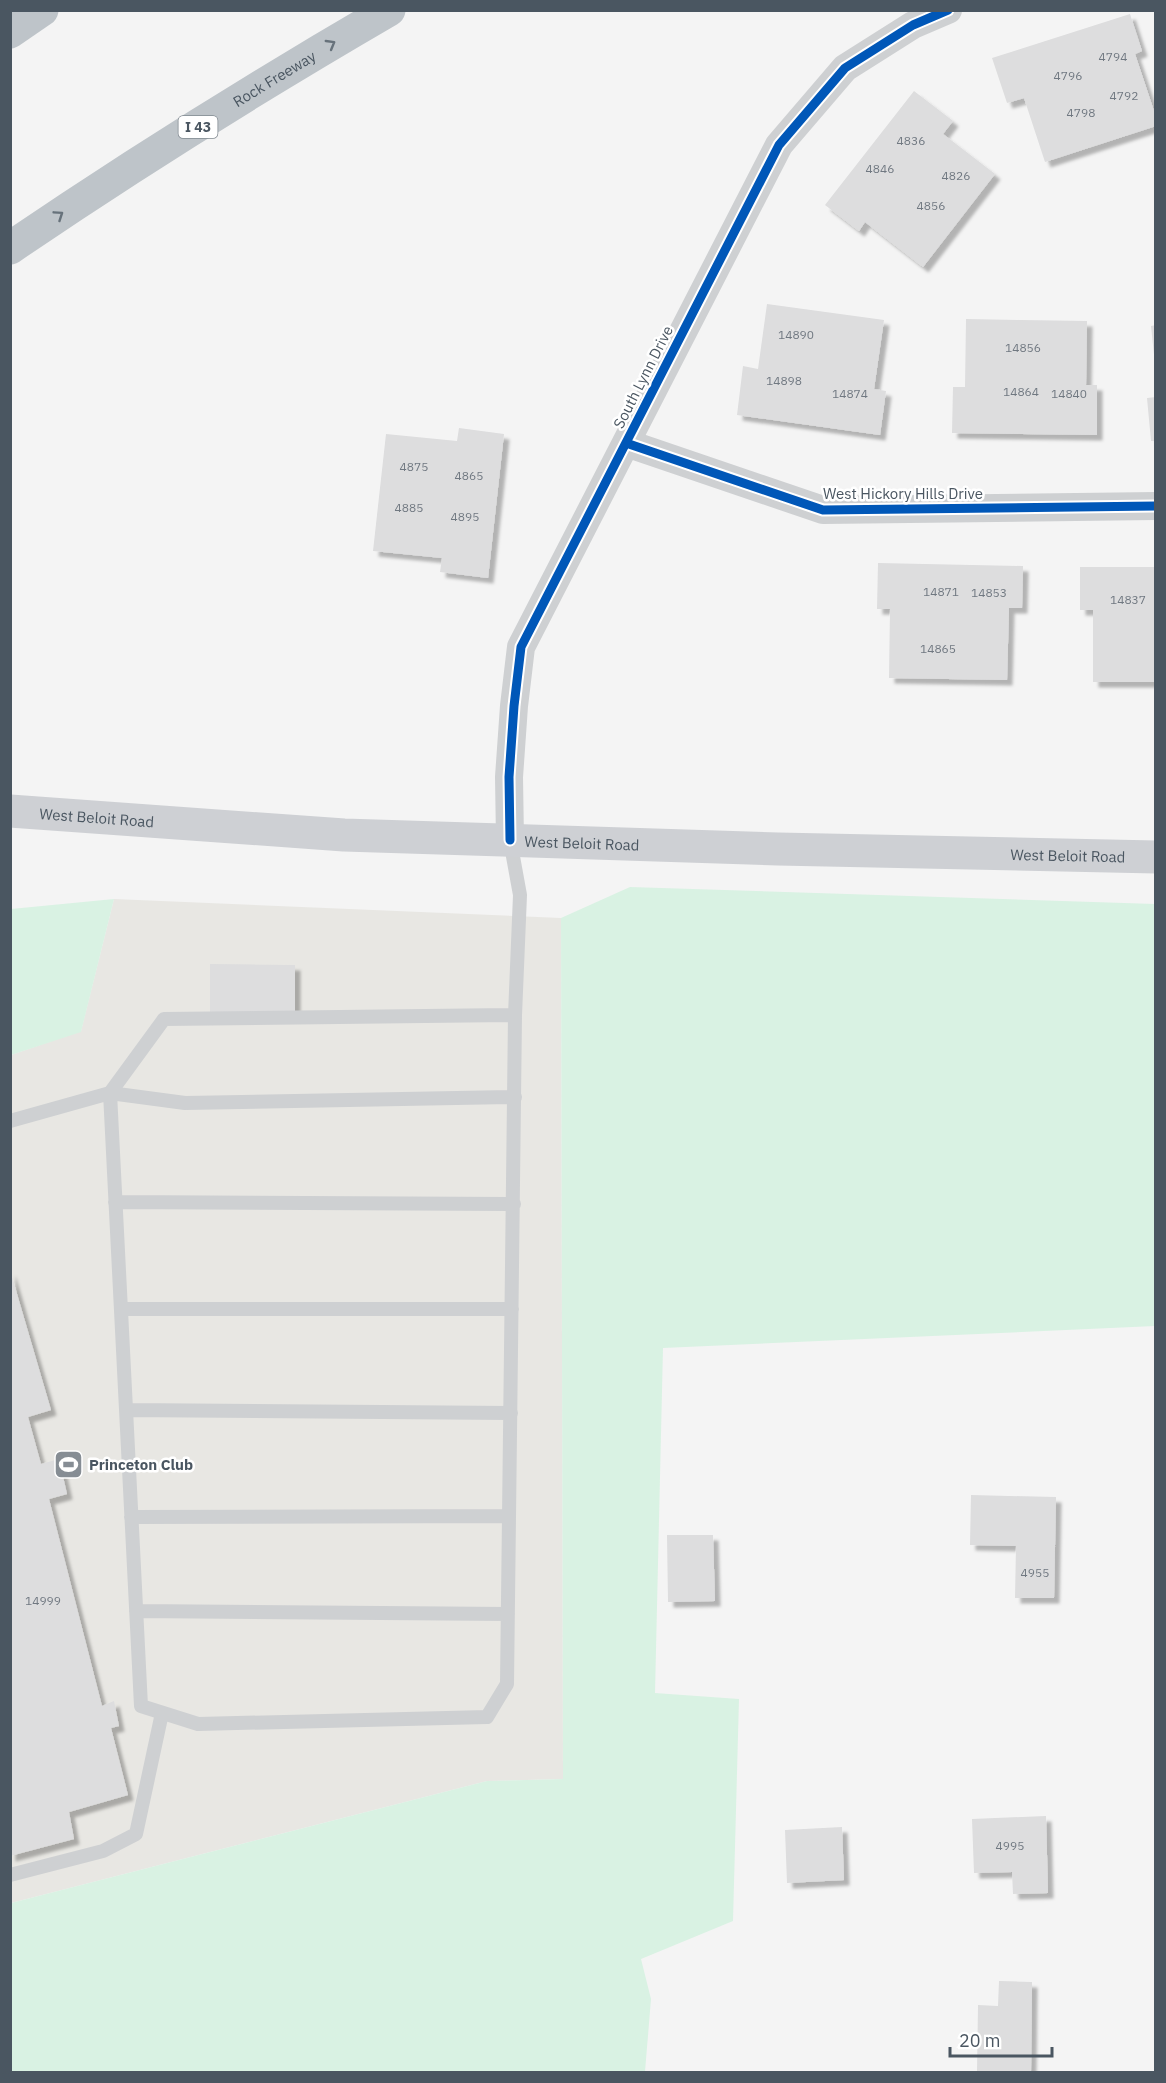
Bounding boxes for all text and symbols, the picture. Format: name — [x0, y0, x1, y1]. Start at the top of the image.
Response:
one-way arrow — [325, 40, 335, 52]
street label: Rock Freeway — [229, 46, 320, 111]
house number: 4794 — [1099, 49, 1127, 64]
house number: 4796 — [1054, 68, 1082, 83]
house number: 4792 — [1110, 88, 1138, 103]
house number: 4798 — [1067, 105, 1095, 120]
road number: I 43 — [178, 116, 218, 138]
house number: 4836 — [897, 133, 925, 148]
house number: 4846 — [866, 161, 894, 176]
house number: 4826 — [942, 168, 970, 183]
house number: 4856 — [917, 198, 945, 213]
one-way arrow — [52, 211, 63, 222]
street label: South Lynn Drive — [609, 322, 677, 432]
house number: 14890 — [778, 327, 814, 342]
house number: 14856 — [1005, 340, 1041, 355]
house number: 14898 — [766, 373, 802, 388]
house number: 14864 — [1003, 384, 1039, 399]
house number: 14874 — [832, 386, 868, 401]
house number: 14840 — [1051, 386, 1087, 401]
house number: 4875 — [400, 459, 428, 474]
house number: 4865 — [455, 468, 483, 483]
street label: West Hickory Hills Drive — [823, 484, 983, 503]
house number: 4885 — [395, 500, 423, 515]
house number: 4895 — [451, 509, 479, 524]
house number: 14871 — [923, 584, 959, 599]
house number: 14853 — [971, 585, 1007, 600]
house number: 14837 — [1110, 592, 1146, 607]
house number: 14865 — [920, 641, 956, 656]
street label: West Beloit Road — [39, 804, 155, 831]
street label: West Beloit Road — [524, 831, 640, 854]
street label: West Beloit Road — [1010, 844, 1126, 866]
sports icon: Princeton Club — [52, 1448, 84, 1480]
place label: Princeton Club — [89, 1455, 193, 1474]
house number: 4955 — [1021, 1565, 1049, 1580]
house number: 14999 — [25, 1593, 61, 1608]
house number: 4995 — [996, 1838, 1024, 1853]
scale bar — [950, 2020, 1052, 2058]
text: 20 m — [959, 2029, 1001, 2052]

